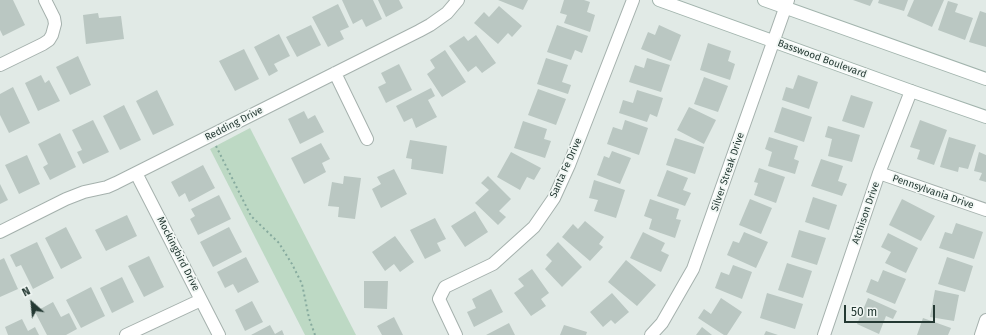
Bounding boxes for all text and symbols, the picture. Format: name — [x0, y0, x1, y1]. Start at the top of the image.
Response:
street label: Basswood Boulevard — [776, 37, 868, 81]
street label: Redding Drive — [203, 104, 265, 144]
street label: Silver Streak Drive — [709, 131, 747, 213]
street label: Santa Fe Drive — [547, 136, 585, 200]
street label: Pennsylvania Drive — [891, 172, 975, 212]
street label: Atchison Drive — [850, 180, 882, 246]
street label: Mockingbird Drive — [154, 215, 202, 293]
north arrow — [12, 283, 52, 323]
text: N — [20, 284, 33, 299]
scale bar — [846, 297, 937, 323]
text: 50 m — [851, 305, 877, 319]

